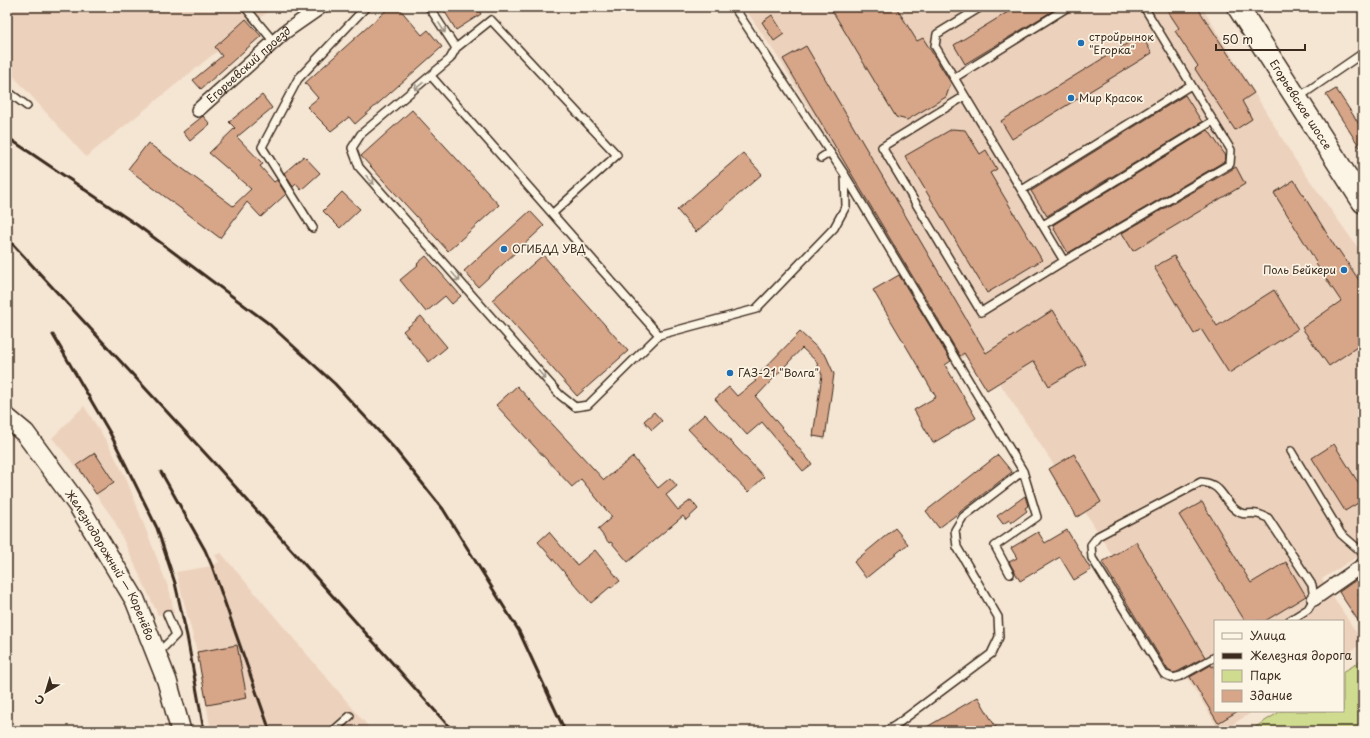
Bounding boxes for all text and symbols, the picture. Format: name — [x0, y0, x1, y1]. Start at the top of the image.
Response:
street label: Егорьевский проезд — [202, 22, 294, 107]
one-way arrow — [439, 22, 447, 34]
scale bar — [1216, 26, 1305, 52]
place label: стройрынок "Егорка" — [1089, 28, 1154, 58]
text: 50 m — [1222, 30, 1253, 48]
marker: стройрынок "Егорка" — [1076, 38, 1086, 48]
street label: Егорьевское шоссе — [1266, 56, 1336, 153]
one-way arrow — [414, 81, 424, 90]
place label: Мир Красок — [1079, 89, 1143, 106]
marker: Мир Красок — [1066, 93, 1076, 103]
one-way arrow — [366, 175, 375, 185]
place label: ОГИБДД УВД — [512, 240, 586, 257]
marker: ОГИБДД УВД — [499, 244, 509, 254]
place label: Поль Бейкери — [1263, 261, 1336, 278]
marker: Поль Бейкери — [1339, 265, 1349, 275]
one-way arrow — [452, 272, 461, 282]
place label: ГАЗ-21 "Волга" — [738, 364, 819, 381]
marker: ГАЗ-21 "Волга" — [725, 368, 735, 378]
one-way arrow — [537, 370, 547, 380]
street label: Железнодорожный — Коренёво — [61, 486, 159, 643]
legend — [1214, 620, 1344, 712]
text: Улица — [1250, 626, 1286, 644]
text: Железная дорога — [1250, 646, 1353, 664]
text: Парк — [1250, 666, 1282, 684]
north arrow — [26, 672, 66, 712]
text: Здание — [1250, 686, 1292, 704]
text: С — [31, 691, 48, 710]

